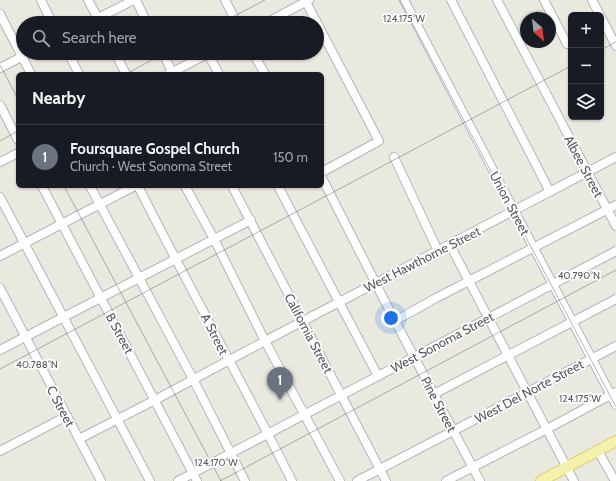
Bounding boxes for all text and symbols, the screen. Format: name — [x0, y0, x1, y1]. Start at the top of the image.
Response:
text: 124.175°W — [383, 12, 426, 25]
north arrow — [520, 12, 556, 48]
map controls — [568, 12, 604, 120]
button: + — [568, 12, 604, 48]
search box — [16, 16, 324, 60]
icon: search — [30, 27, 52, 49]
text: Search here — [62, 29, 137, 47]
button: − — [568, 48, 604, 84]
button: layers — [568, 84, 604, 120]
text: Nearby — [32, 88, 85, 108]
street label: Albee Street — [561, 132, 607, 200]
text: Foursquare Gospel Church — [70, 140, 240, 158]
text: 1 — [43, 149, 47, 165]
text: 150 m — [273, 149, 308, 165]
text: Church · West Sonoma Street — [70, 158, 232, 174]
street label: Union Street — [487, 168, 534, 238]
street label: West Hawthorne Street — [361, 222, 483, 295]
text: 40.790°N — [558, 269, 600, 282]
street label: California Street — [281, 290, 337, 376]
your location — [381, 308, 401, 328]
street label: West Sonoma Street — [388, 308, 497, 376]
street label: B Street — [103, 310, 138, 357]
street label: A Street — [198, 311, 232, 358]
street label: West Del Norte Street — [472, 355, 587, 426]
text: 40.788°N — [16, 358, 58, 371]
pin: 1 — [267, 367, 293, 400]
street label: Pine Street — [418, 374, 461, 435]
street label: C Street — [44, 383, 79, 430]
text: 124.175°W — [559, 392, 602, 405]
text: 124.170°W — [194, 456, 238, 469]

